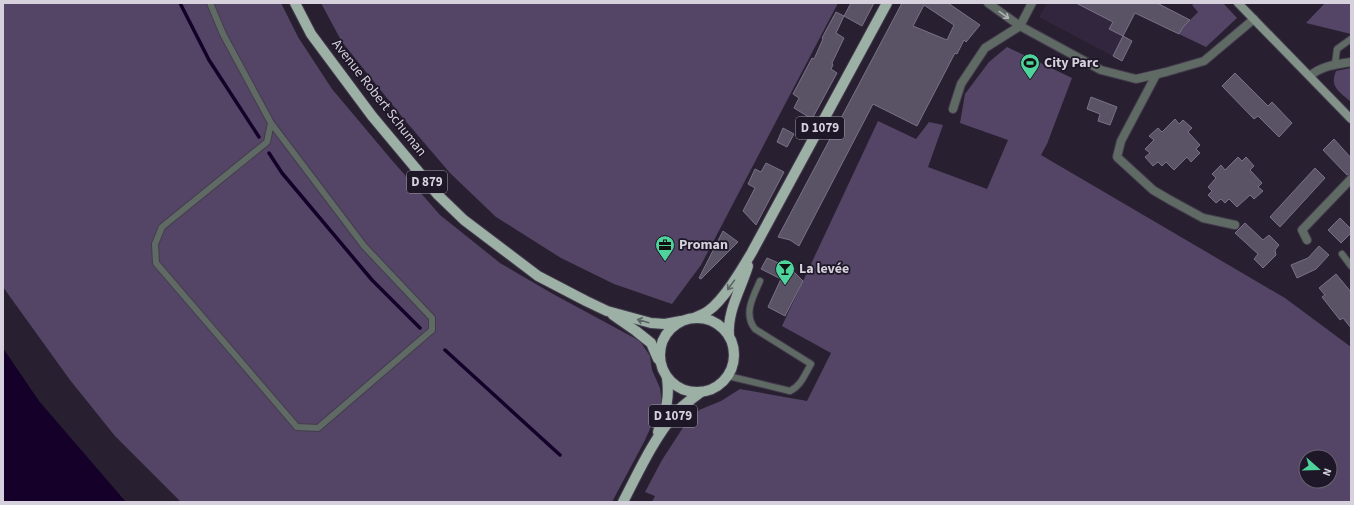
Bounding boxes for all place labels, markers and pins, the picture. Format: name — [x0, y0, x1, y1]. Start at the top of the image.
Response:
sports icon: City Parc — [1019, 52, 1041, 80]
place label: City Parc — [1044, 53, 1099, 73]
office icon: Proman — [654, 234, 676, 262]
place label: Proman — [679, 235, 728, 255]
bar icon: La levée — [774, 258, 796, 286]
place label: La levée — [799, 259, 849, 279]

